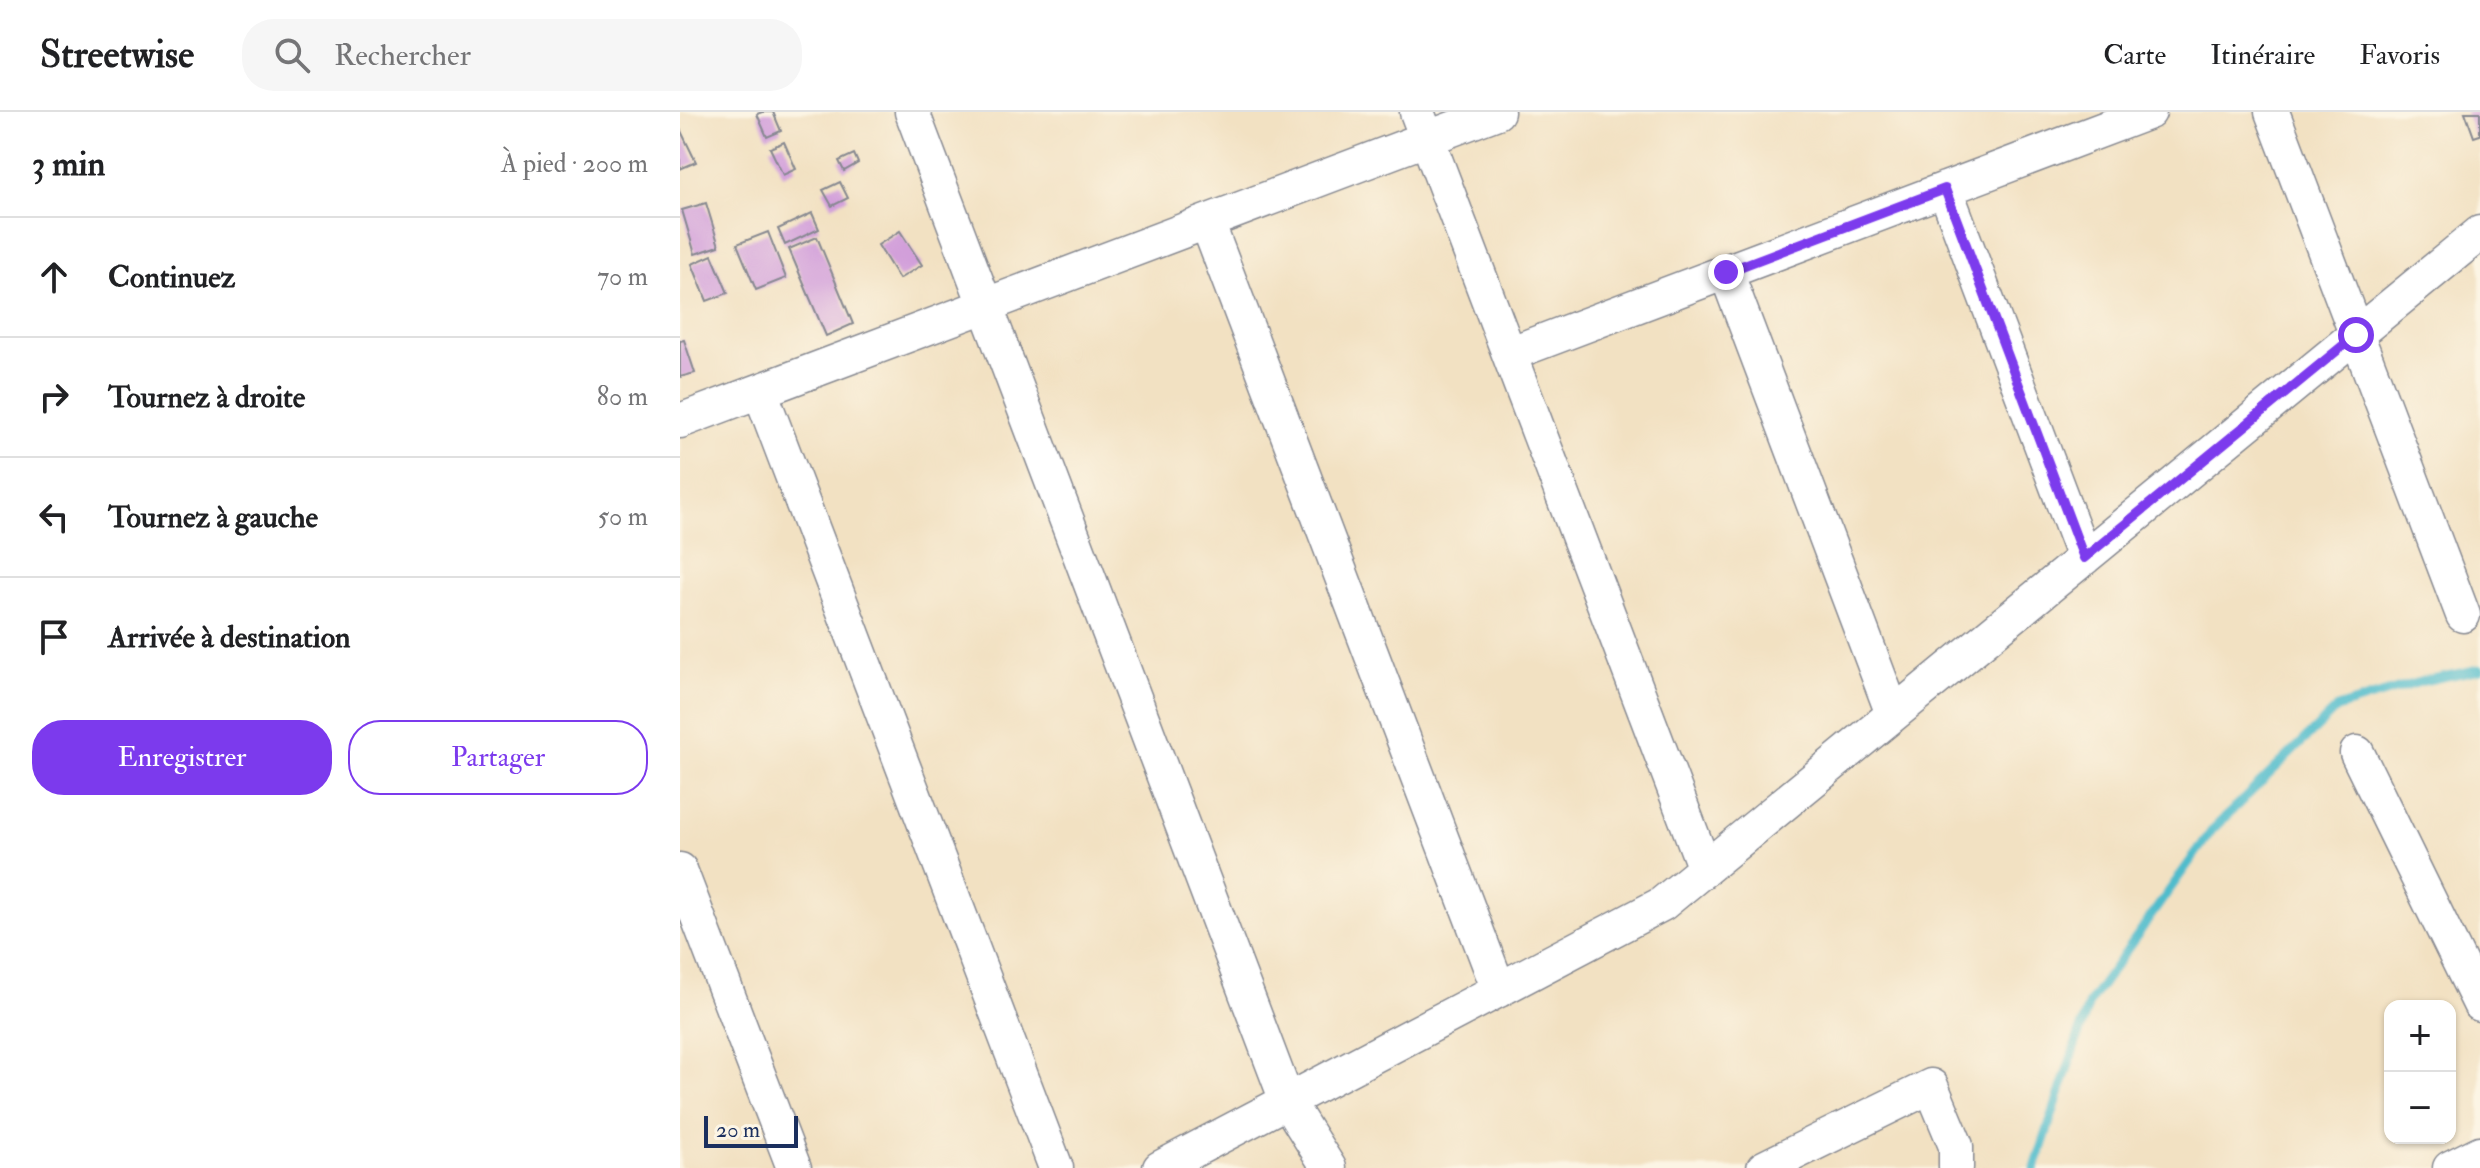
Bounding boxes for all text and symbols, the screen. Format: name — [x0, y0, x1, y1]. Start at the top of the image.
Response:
search box — [242, 19, 802, 91]
text: Streetwise — [40, 31, 194, 79]
icon: search — [270, 33, 314, 77]
text: Rechercher — [334, 37, 471, 74]
text: Carte — [2103, 38, 2166, 73]
text: Itinéraire — [2210, 38, 2315, 73]
text: Favoris — [2359, 38, 2440, 73]
text: 3 min — [32, 143, 105, 186]
text: À pied · 200 m — [501, 148, 648, 180]
route end — [1708, 254, 1744, 290]
icon: ahead — [32, 255, 76, 299]
text: Continuez — [108, 259, 235, 296]
text: 70 m — [597, 261, 648, 293]
route start — [2338, 317, 2374, 353]
icon: right — [32, 375, 76, 419]
text: Tournez à droite — [108, 379, 305, 416]
text: 80 m — [597, 381, 648, 413]
icon: left — [32, 495, 76, 539]
text: Tournez à gauche — [108, 499, 318, 536]
text: 50 m — [598, 501, 648, 533]
icon: arrive — [32, 615, 76, 659]
text: Arrivée à destination — [108, 619, 351, 656]
button: Enregistrer — [32, 720, 332, 795]
button: Partager — [348, 720, 648, 795]
map controls — [2384, 1000, 2456, 1144]
button: + — [2384, 1000, 2456, 1072]
button: − — [2384, 1072, 2456, 1144]
scale bar — [704, 1112, 798, 1148]
text: 20 m — [716, 1116, 760, 1144]

